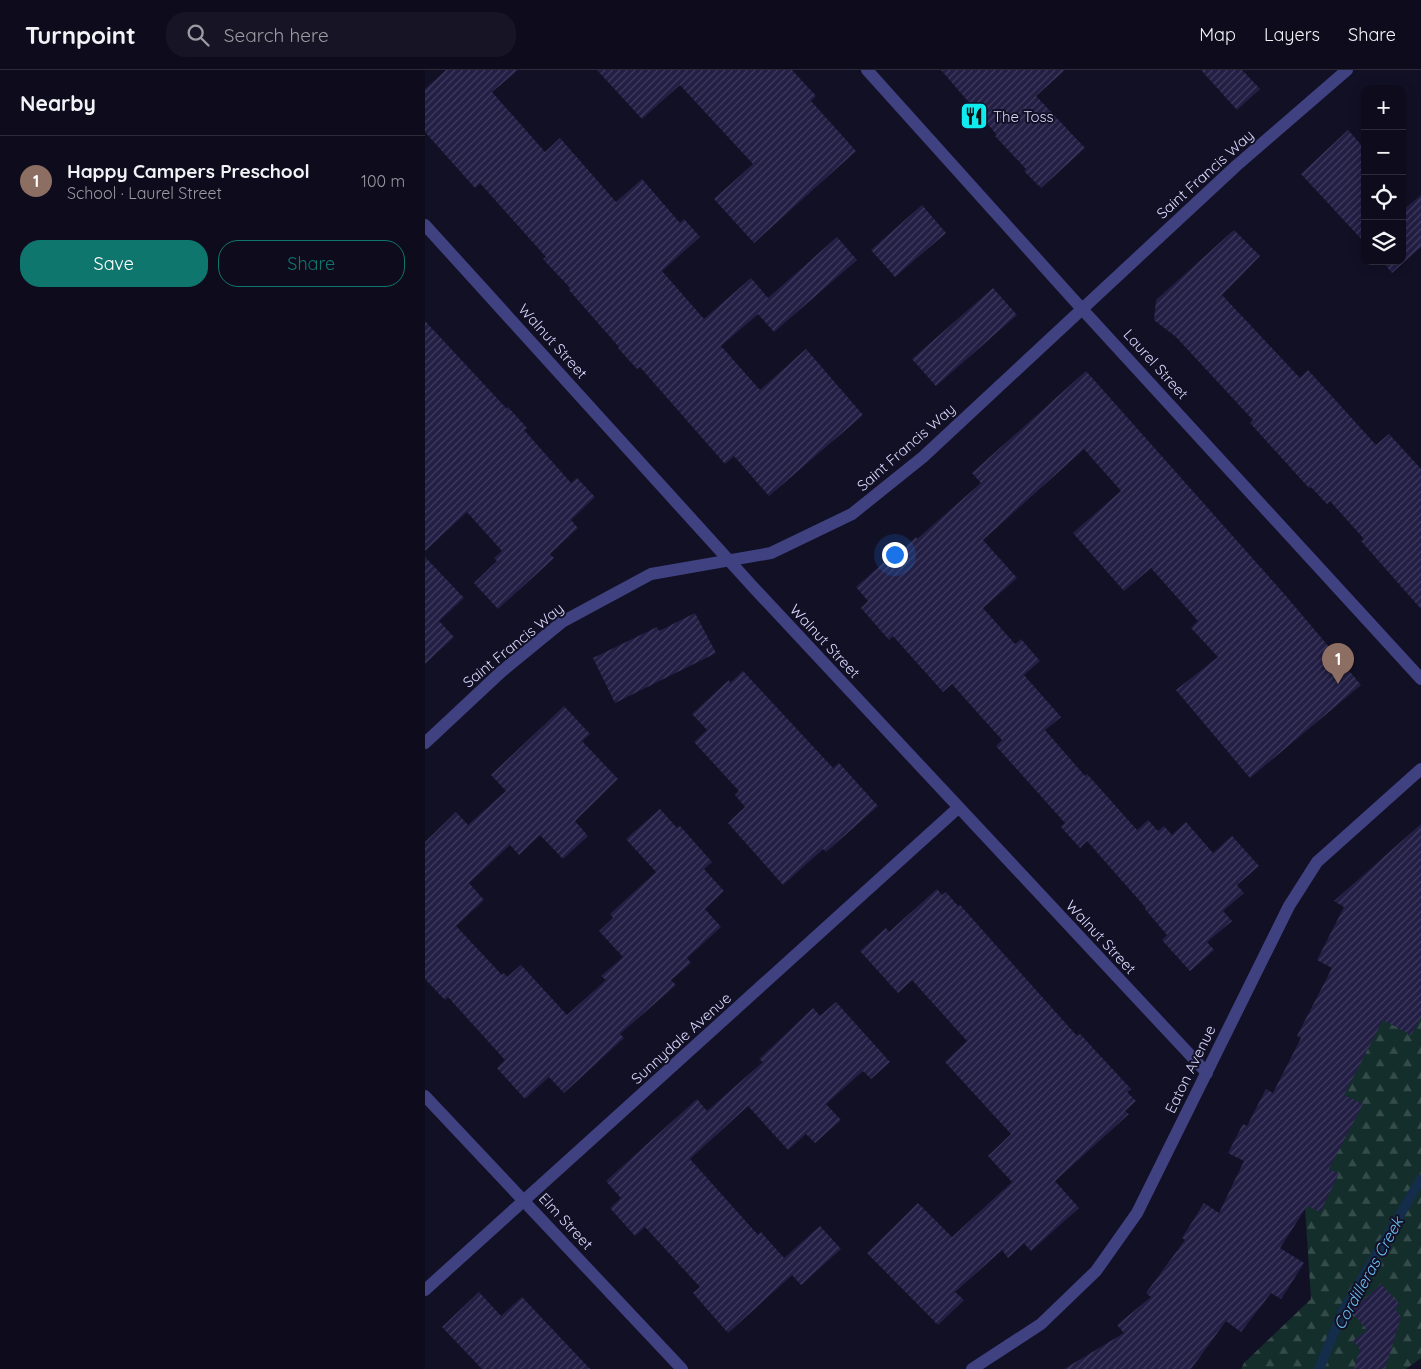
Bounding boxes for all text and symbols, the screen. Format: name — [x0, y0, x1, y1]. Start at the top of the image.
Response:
search box — [166, 12, 516, 57]
text: Turnpoint — [25, 20, 136, 50]
icon: search — [184, 21, 212, 49]
text: Search here — [224, 23, 329, 47]
text: Map — [1199, 23, 1236, 46]
text: Layers — [1264, 23, 1320, 46]
text: Share — [1348, 23, 1396, 46]
map controls — [1361, 85, 1406, 265]
button: + — [1361, 85, 1406, 130]
text: Nearby — [20, 90, 96, 116]
restaurant icon: The Toss — [959, 101, 989, 131]
place label: The Toss — [993, 107, 1054, 126]
street label: Saint Francis Way — [1152, 125, 1258, 223]
button: − — [1361, 130, 1406, 175]
text: Happy Campers Preschool — [67, 159, 310, 183]
text: 1 — [33, 171, 39, 191]
text: 100 m — [361, 171, 405, 191]
button: locate — [1361, 175, 1406, 220]
text: School · Laurel Street — [67, 183, 222, 203]
button: layers — [1361, 220, 1406, 265]
button: Save — [20, 240, 208, 287]
button: Share — [218, 240, 405, 287]
street label: Walnut Street — [514, 300, 592, 382]
street label: Laurel Street — [1120, 325, 1192, 403]
street label: Saint Francis Way — [853, 399, 959, 495]
your location — [882, 542, 908, 568]
street label: Saint Francis Way — [459, 598, 567, 692]
street label: Walnut Street — [786, 600, 864, 682]
pin: 1 — [1322, 643, 1354, 684]
street label: Walnut Street — [1062, 896, 1140, 978]
street label: Sunnydale Avenue — [627, 988, 735, 1088]
street label: Eaton Avenue — [1160, 1022, 1220, 1116]
street label: Elm Street — [535, 1189, 597, 1253]
water label: Cordilleras Creek — [1329, 1212, 1408, 1333]

